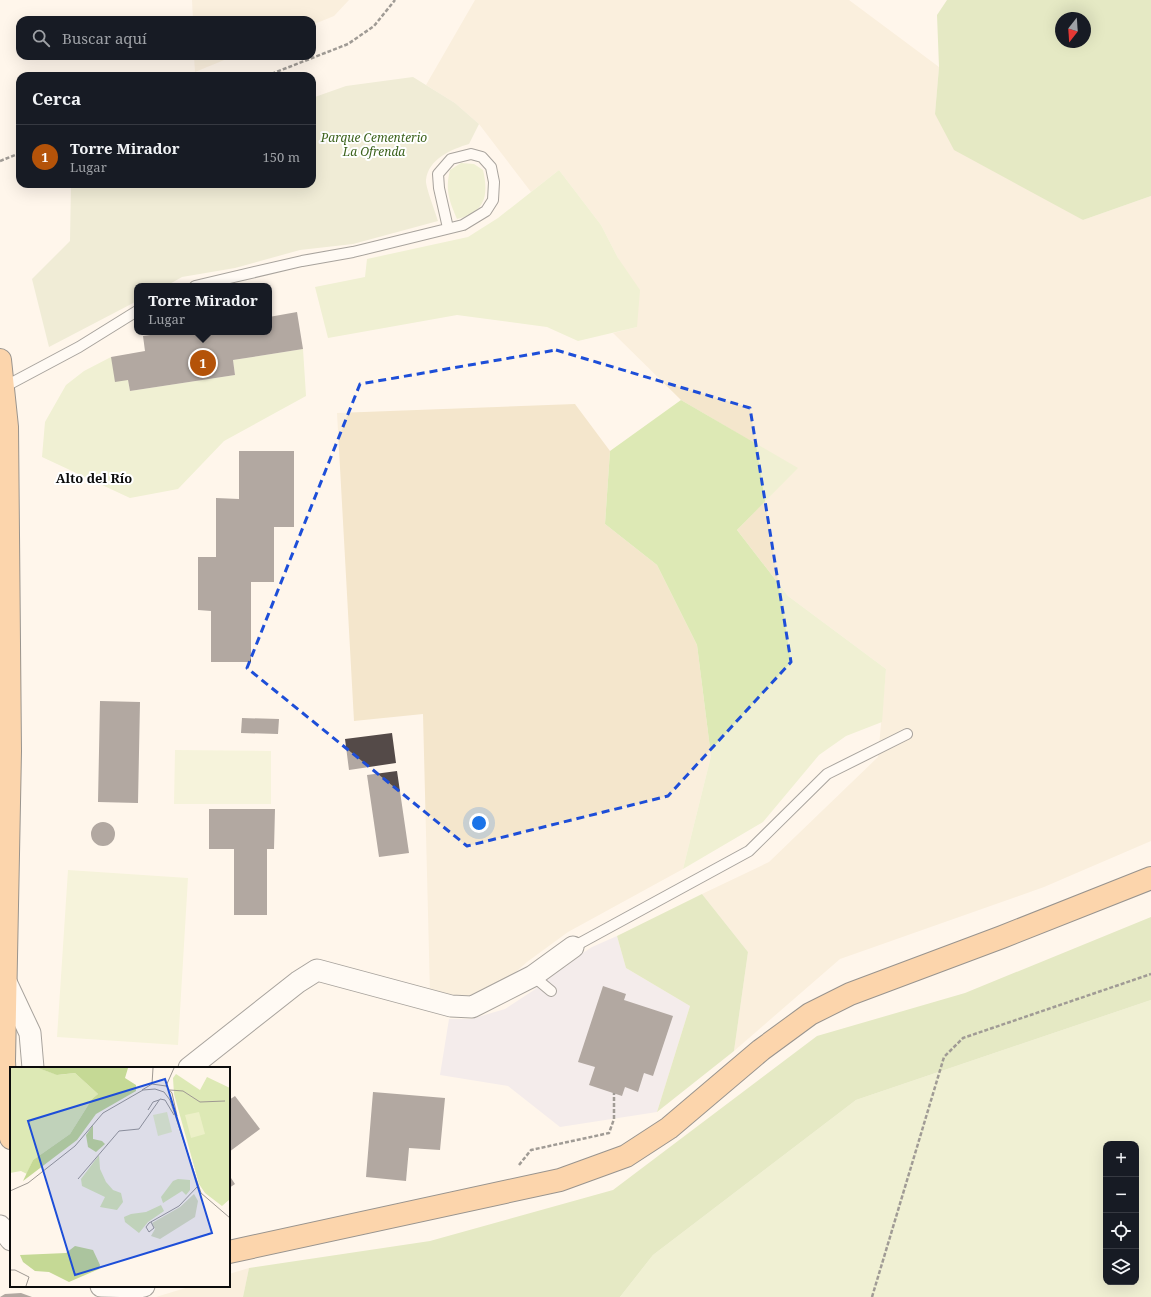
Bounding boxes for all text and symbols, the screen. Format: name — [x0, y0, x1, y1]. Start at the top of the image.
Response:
north arrow — [1055, 12, 1091, 48]
search box — [16, 16, 316, 60]
icon: search — [30, 27, 52, 49]
text: Buscar aquí — [62, 28, 147, 48]
text: Cerca — [32, 87, 81, 110]
park label: Parque Cementerio La Ofrenda — [320, 129, 427, 160]
text: Torre Mirador — [70, 138, 180, 158]
text: 1 — [41, 148, 49, 166]
text: 150 m — [263, 148, 300, 166]
text: Lugar — [70, 158, 107, 176]
popup — [134, 283, 272, 335]
text: Torre Mirador — [148, 290, 258, 310]
text: Lugar — [148, 310, 185, 328]
pin: 1 — [190, 348, 216, 378]
district label: Alto del Río — [56, 469, 132, 487]
your location — [469, 813, 489, 833]
inset map — [10, 1067, 230, 1287]
map controls — [1103, 1141, 1139, 1285]
button: + — [1103, 1141, 1139, 1177]
button: − — [1103, 1177, 1139, 1213]
button: locate — [1103, 1213, 1139, 1249]
button: layers — [1103, 1249, 1139, 1285]

